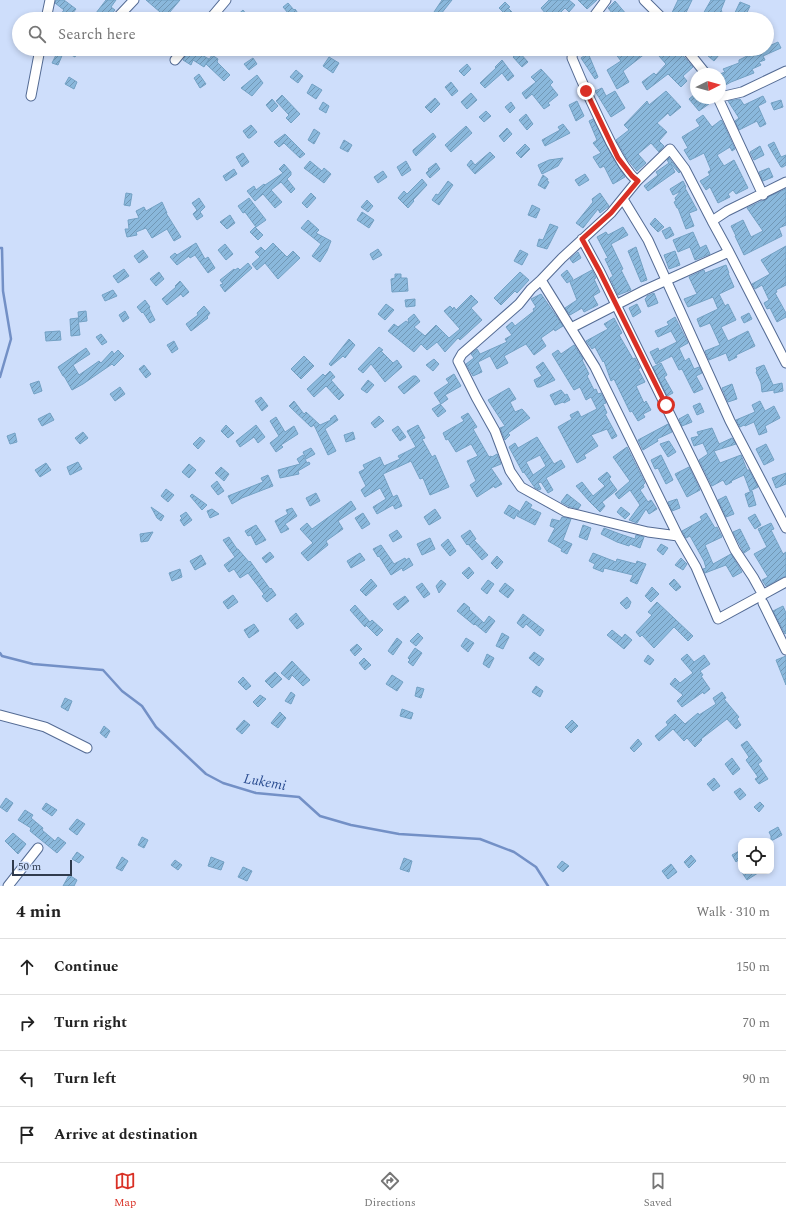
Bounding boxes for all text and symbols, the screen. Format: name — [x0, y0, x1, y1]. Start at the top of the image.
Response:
search box — [12, 12, 774, 56]
icon: search — [26, 23, 48, 45]
text: Search here — [58, 23, 136, 46]
north arrow — [690, 68, 726, 104]
route end — [577, 82, 595, 100]
route start — [657, 396, 675, 414]
water label: Lukemi — [242, 768, 288, 796]
map controls — [738, 838, 774, 874]
button: locate — [738, 838, 774, 874]
scale bar — [12, 858, 72, 877]
text: 50 m — [18, 858, 41, 875]
text: 4 min — [16, 899, 61, 925]
text: Walk · 310 m — [696, 902, 770, 922]
text: Continue — [54, 955, 119, 978]
icon: ahead — [16, 956, 38, 978]
text: 150 m — [736, 957, 770, 977]
text: Turn right — [54, 1011, 127, 1034]
icon: right — [16, 1012, 38, 1034]
text: 70 m — [743, 1013, 770, 1033]
text: Turn left — [54, 1067, 116, 1090]
icon: left — [16, 1068, 38, 1090]
text: 90 m — [743, 1069, 770, 1089]
text: Arrive at destination — [54, 1123, 198, 1146]
icon: arrive — [16, 1124, 38, 1146]
tab: Map — [114, 1170, 136, 1211]
tab: Directions — [364, 1170, 416, 1211]
tab: Saved — [644, 1170, 672, 1211]

